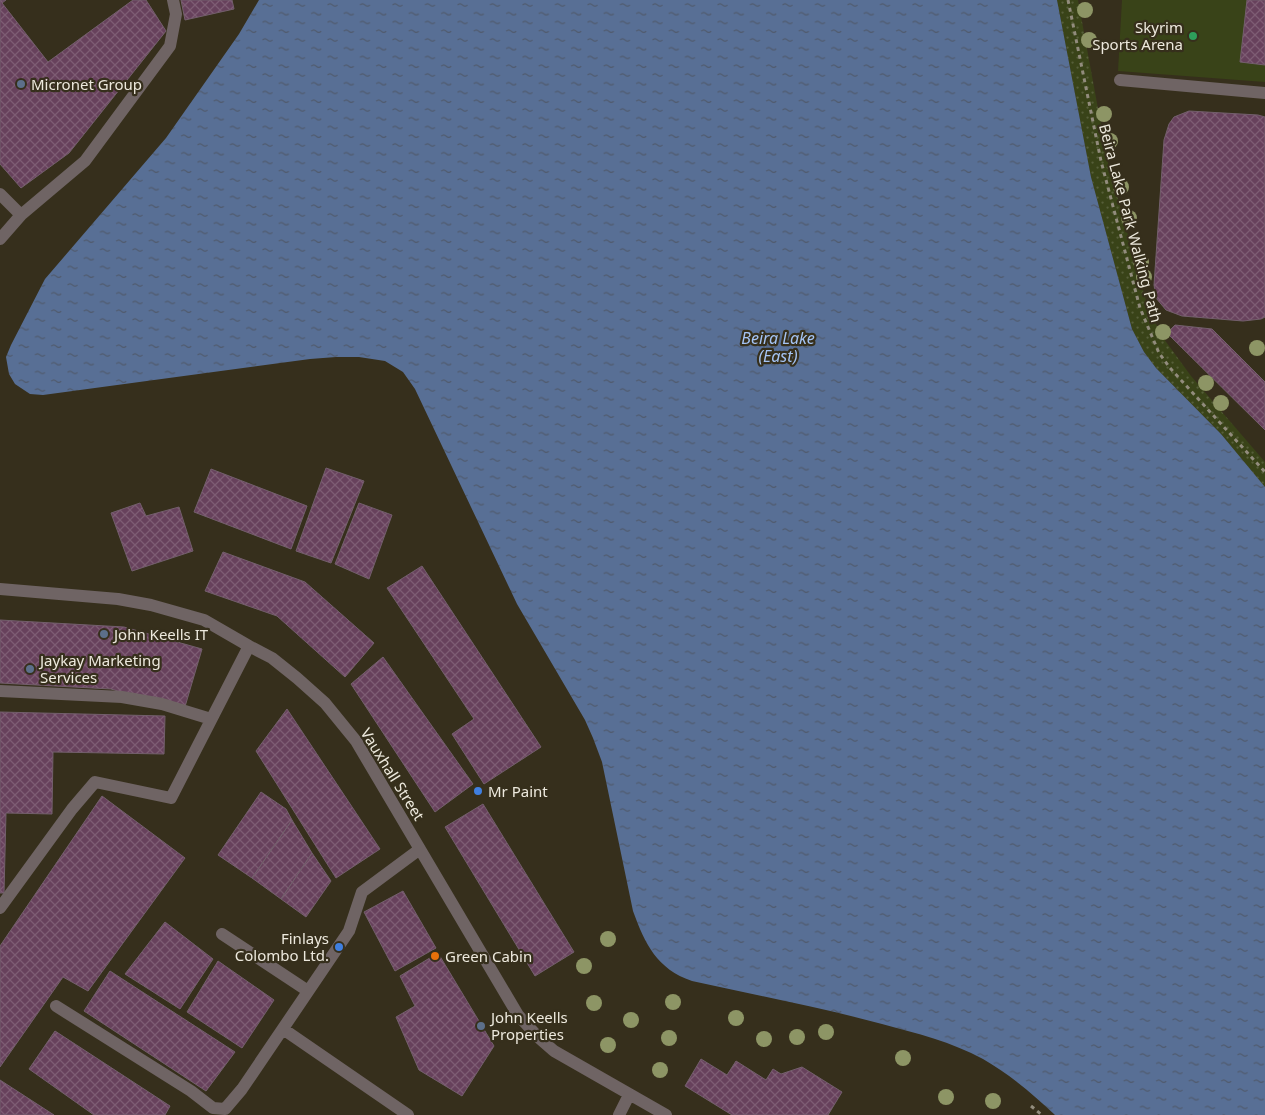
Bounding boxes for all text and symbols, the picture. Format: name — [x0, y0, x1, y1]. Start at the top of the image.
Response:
place label: Skyrim Sports Arena — [1092, 17, 1183, 54]
marker: Skyrim Sports Arena — [1187, 30, 1199, 42]
place label: Micronet Group — [31, 74, 142, 94]
marker: Micronet Group — [15, 78, 27, 90]
street label: Beira Lake Park Walking Path — [1095, 121, 1167, 325]
water label: Beira Lake (East) — [741, 327, 815, 367]
place label: John Keells IT — [112, 624, 209, 644]
marker: John Keells IT — [98, 628, 110, 640]
place label: Jaykay Marketing Services — [38, 650, 161, 687]
marker: Jaykay Marketing Services — [24, 663, 36, 675]
street label: Vauxhall Street — [357, 724, 430, 825]
place label: Mr Paint — [488, 781, 548, 801]
marker: Mr Paint — [472, 785, 484, 797]
place label: Finlays Colombo Ltd. — [235, 928, 329, 965]
marker: Finlays Colombo Ltd. — [333, 941, 345, 953]
place label: Green Cabin — [445, 946, 532, 966]
marker: Green Cabin — [429, 950, 441, 962]
place label: John Keells Properties — [489, 1007, 568, 1044]
marker: John Keells Properties — [475, 1020, 487, 1032]

